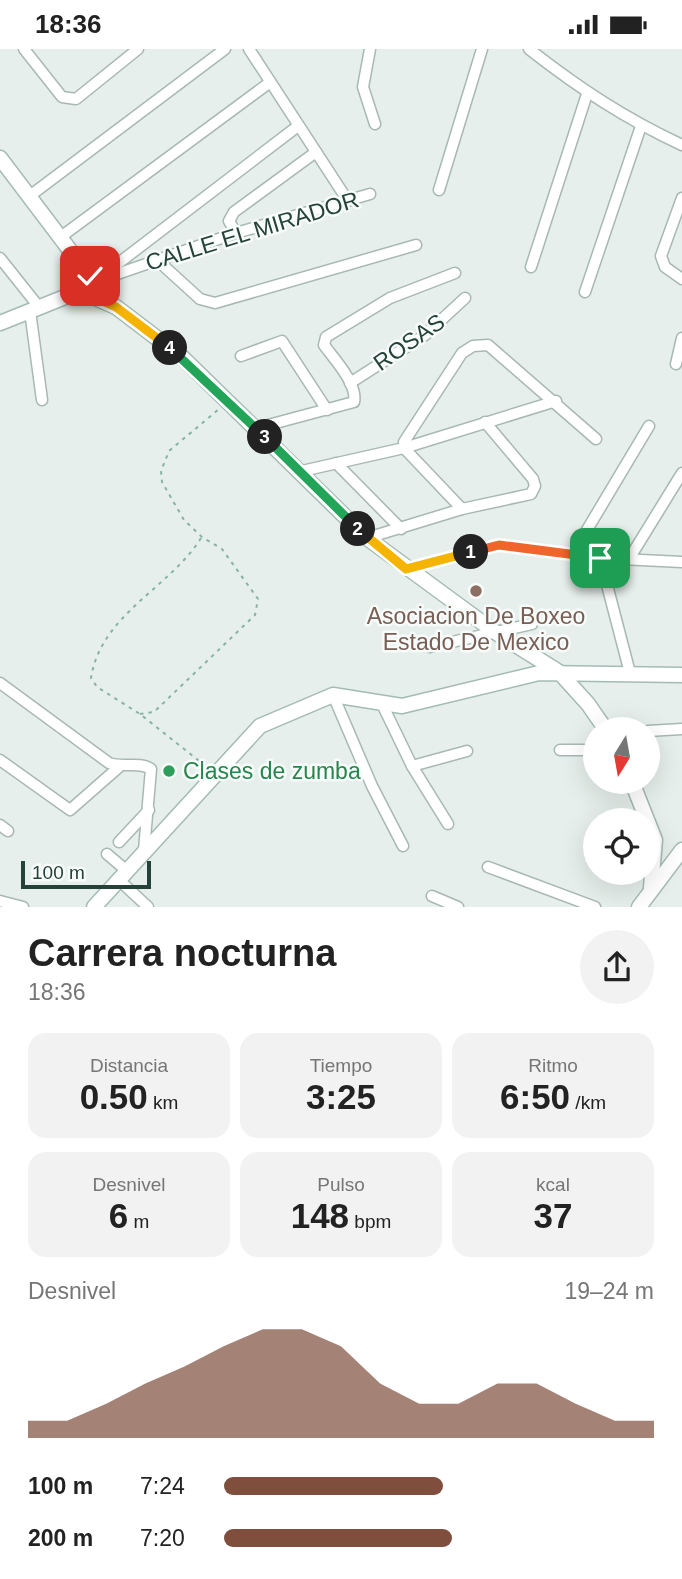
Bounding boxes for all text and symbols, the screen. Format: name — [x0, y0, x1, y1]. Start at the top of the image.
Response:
text: 18:36 — [35, 9, 102, 39]
street label: CALLE EL MIRADOR — [142, 186, 362, 276]
pin — [60, 246, 120, 306]
icon: check — [71, 257, 109, 295]
street label: ROSAS — [369, 308, 449, 376]
pin: 4 — [152, 331, 188, 365]
text: 4 — [164, 337, 175, 358]
pin: 3 — [247, 419, 282, 455]
text: 3 — [259, 426, 270, 447]
pin: 2 — [340, 511, 376, 547]
text: 2 — [352, 518, 363, 539]
pin — [570, 528, 630, 588]
pin: 1 — [454, 535, 489, 569]
icon: arrive — [581, 539, 619, 577]
text: 1 — [465, 541, 476, 562]
marker: Asociacion De Boxeo Estado De Mexico — [468, 583, 484, 599]
place label: Asociacion De Boxeo Estado De Mexico — [367, 603, 585, 655]
north arrow — [583, 717, 660, 795]
map controls — [583, 717, 660, 885]
place label: Clases de zumba — [183, 758, 361, 784]
marker: Clases de zumba — [161, 763, 177, 779]
button: locate — [583, 808, 660, 885]
scale bar — [21, 858, 150, 890]
text: 100 m — [32, 862, 85, 883]
button: share — [580, 930, 654, 1004]
text: Carrera nocturna — [28, 932, 336, 974]
text: 18:36 — [28, 979, 86, 1005]
text: Distancia — [90, 1055, 168, 1076]
text: Tiempo — [310, 1055, 372, 1076]
text: Ritmo — [528, 1055, 578, 1076]
text: 0.50 — [80, 1077, 148, 1116]
text: 3:25 — [306, 1077, 376, 1116]
text: 6:50 — [500, 1077, 570, 1116]
text: km — [148, 1092, 178, 1113]
text: /km — [570, 1092, 606, 1113]
text: Desnivel — [93, 1174, 165, 1195]
text: Pulso — [317, 1174, 365, 1195]
text: kcal — [536, 1174, 570, 1195]
text: 6 — [109, 1196, 128, 1235]
text: 148 — [291, 1196, 349, 1235]
text: 37 — [534, 1196, 572, 1235]
text: m — [128, 1211, 149, 1232]
text: bpm — [349, 1211, 391, 1232]
text: Desnivel — [28, 1278, 116, 1304]
text: 19–24 m — [564, 1278, 654, 1304]
text: 100 m — [28, 1473, 93, 1499]
text: 7:24 — [140, 1473, 185, 1499]
text: 200 m — [28, 1525, 93, 1551]
text: 7:20 — [140, 1525, 185, 1551]

